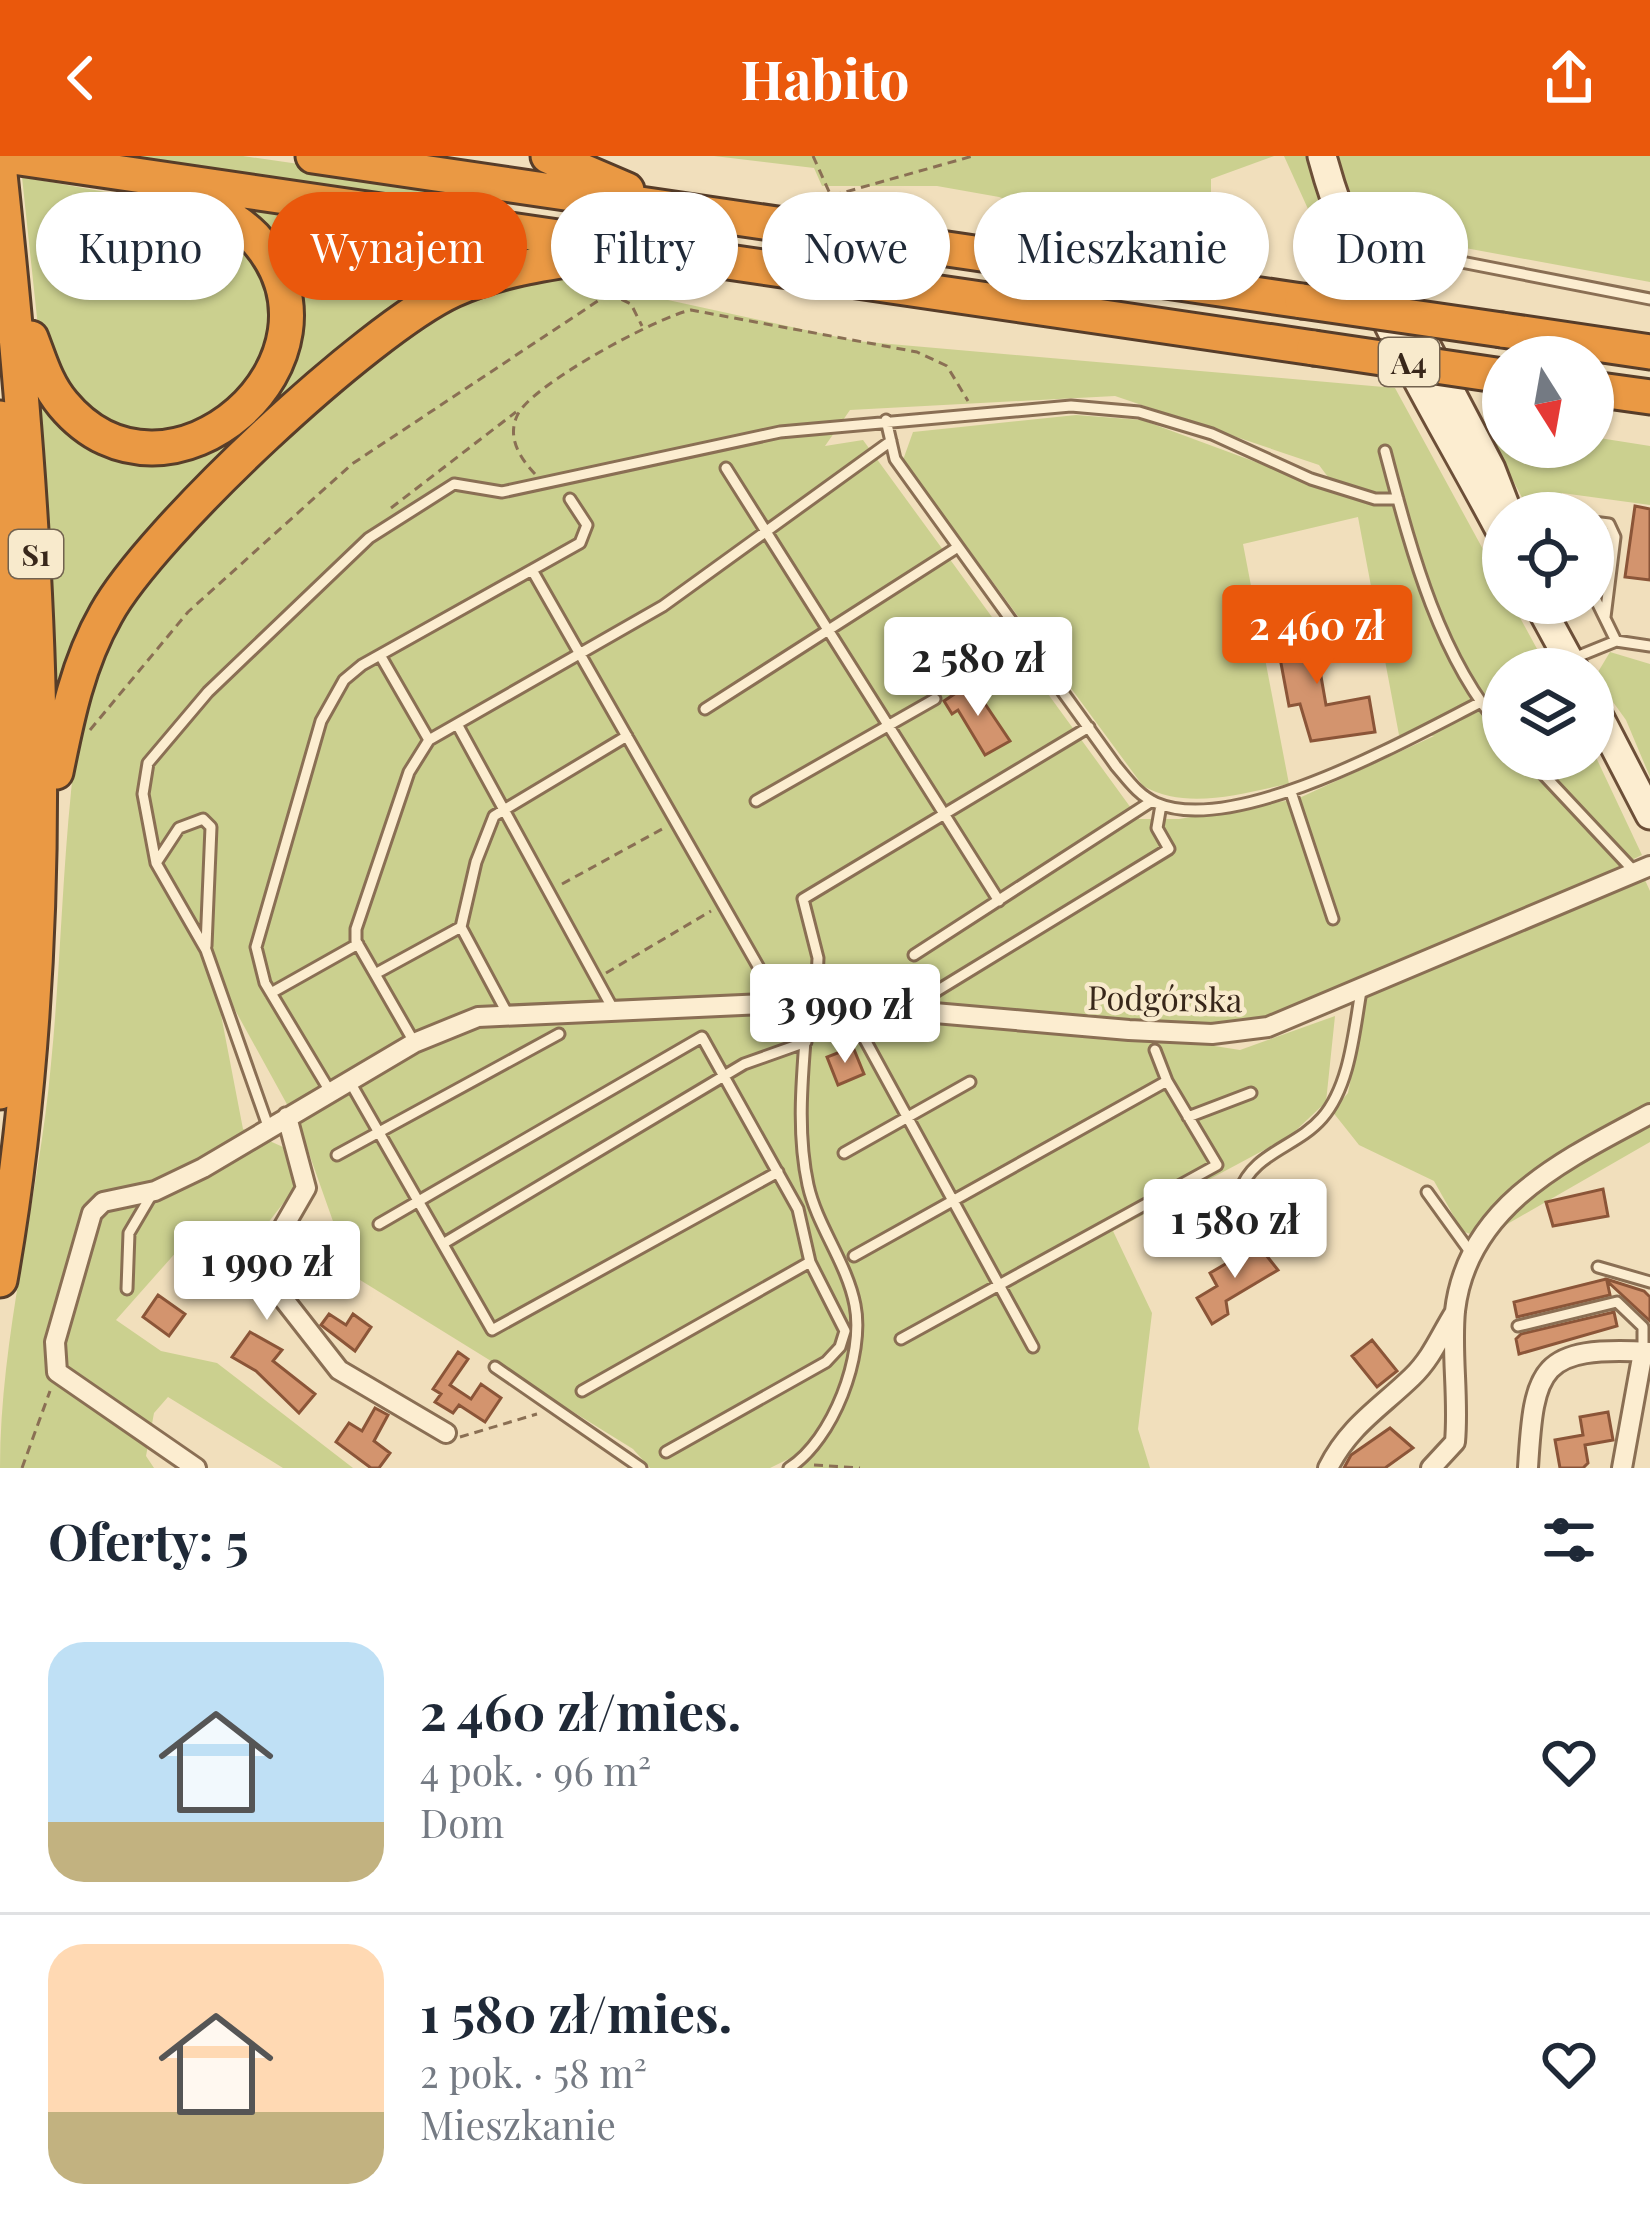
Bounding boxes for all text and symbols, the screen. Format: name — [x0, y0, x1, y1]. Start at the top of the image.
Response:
text: Habito — [741, 42, 909, 114]
icon: back — [48, 45, 114, 111]
icon: share — [1536, 45, 1602, 111]
chip: Kupno — [36, 192, 244, 300]
chip: Wynajem — [268, 192, 527, 300]
chip: Filtry — [551, 192, 738, 300]
chip: Nowe — [762, 192, 950, 300]
chip: Mieszkanie — [974, 192, 1269, 300]
chip: Dom — [1293, 192, 1468, 300]
north arrow — [1482, 336, 1614, 468]
map controls — [1482, 336, 1614, 780]
road number: A4 — [1379, 338, 1439, 386]
button: locate — [1482, 492, 1614, 624]
road number: S1 — [9, 530, 63, 578]
pin: 2 460 zł — [1193, 585, 1441, 687]
text: 2 460 zł — [1249, 598, 1385, 650]
pin: 2 580 zł — [854, 617, 1102, 719]
text: 2 580 zł — [911, 630, 1045, 682]
button: layers — [1482, 648, 1614, 780]
pin: 3 990 zł — [721, 964, 969, 1066]
street label: Podgórska — [1087, 974, 1243, 1020]
text: 3 990 zł — [777, 977, 913, 1029]
pin: 1 580 zł — [1111, 1179, 1359, 1281]
text: 1 580 zł — [1171, 1192, 1299, 1244]
pin: 1 990 zł — [143, 1221, 391, 1323]
text: 1 990 zł — [201, 1234, 333, 1286]
text: Oferty: 5 — [48, 1506, 249, 1574]
icon: filters — [1536, 1507, 1602, 1573]
text: 2 460 zł/mies. — [420, 1676, 741, 1744]
icon: home — [144, 1690, 288, 1834]
icon: heart — [1536, 1729, 1602, 1795]
text: 4 pok. · 96 m² — [420, 1744, 651, 1796]
text: Dom — [420, 1796, 504, 1848]
text: 1 580 zł/mies. — [420, 1978, 732, 2046]
icon: home — [144, 1992, 288, 2136]
icon: heart — [1536, 2031, 1602, 2097]
text: 2 pok. · 58 m² — [420, 2046, 647, 2098]
text: Mieszkanie — [420, 2098, 616, 2150]

